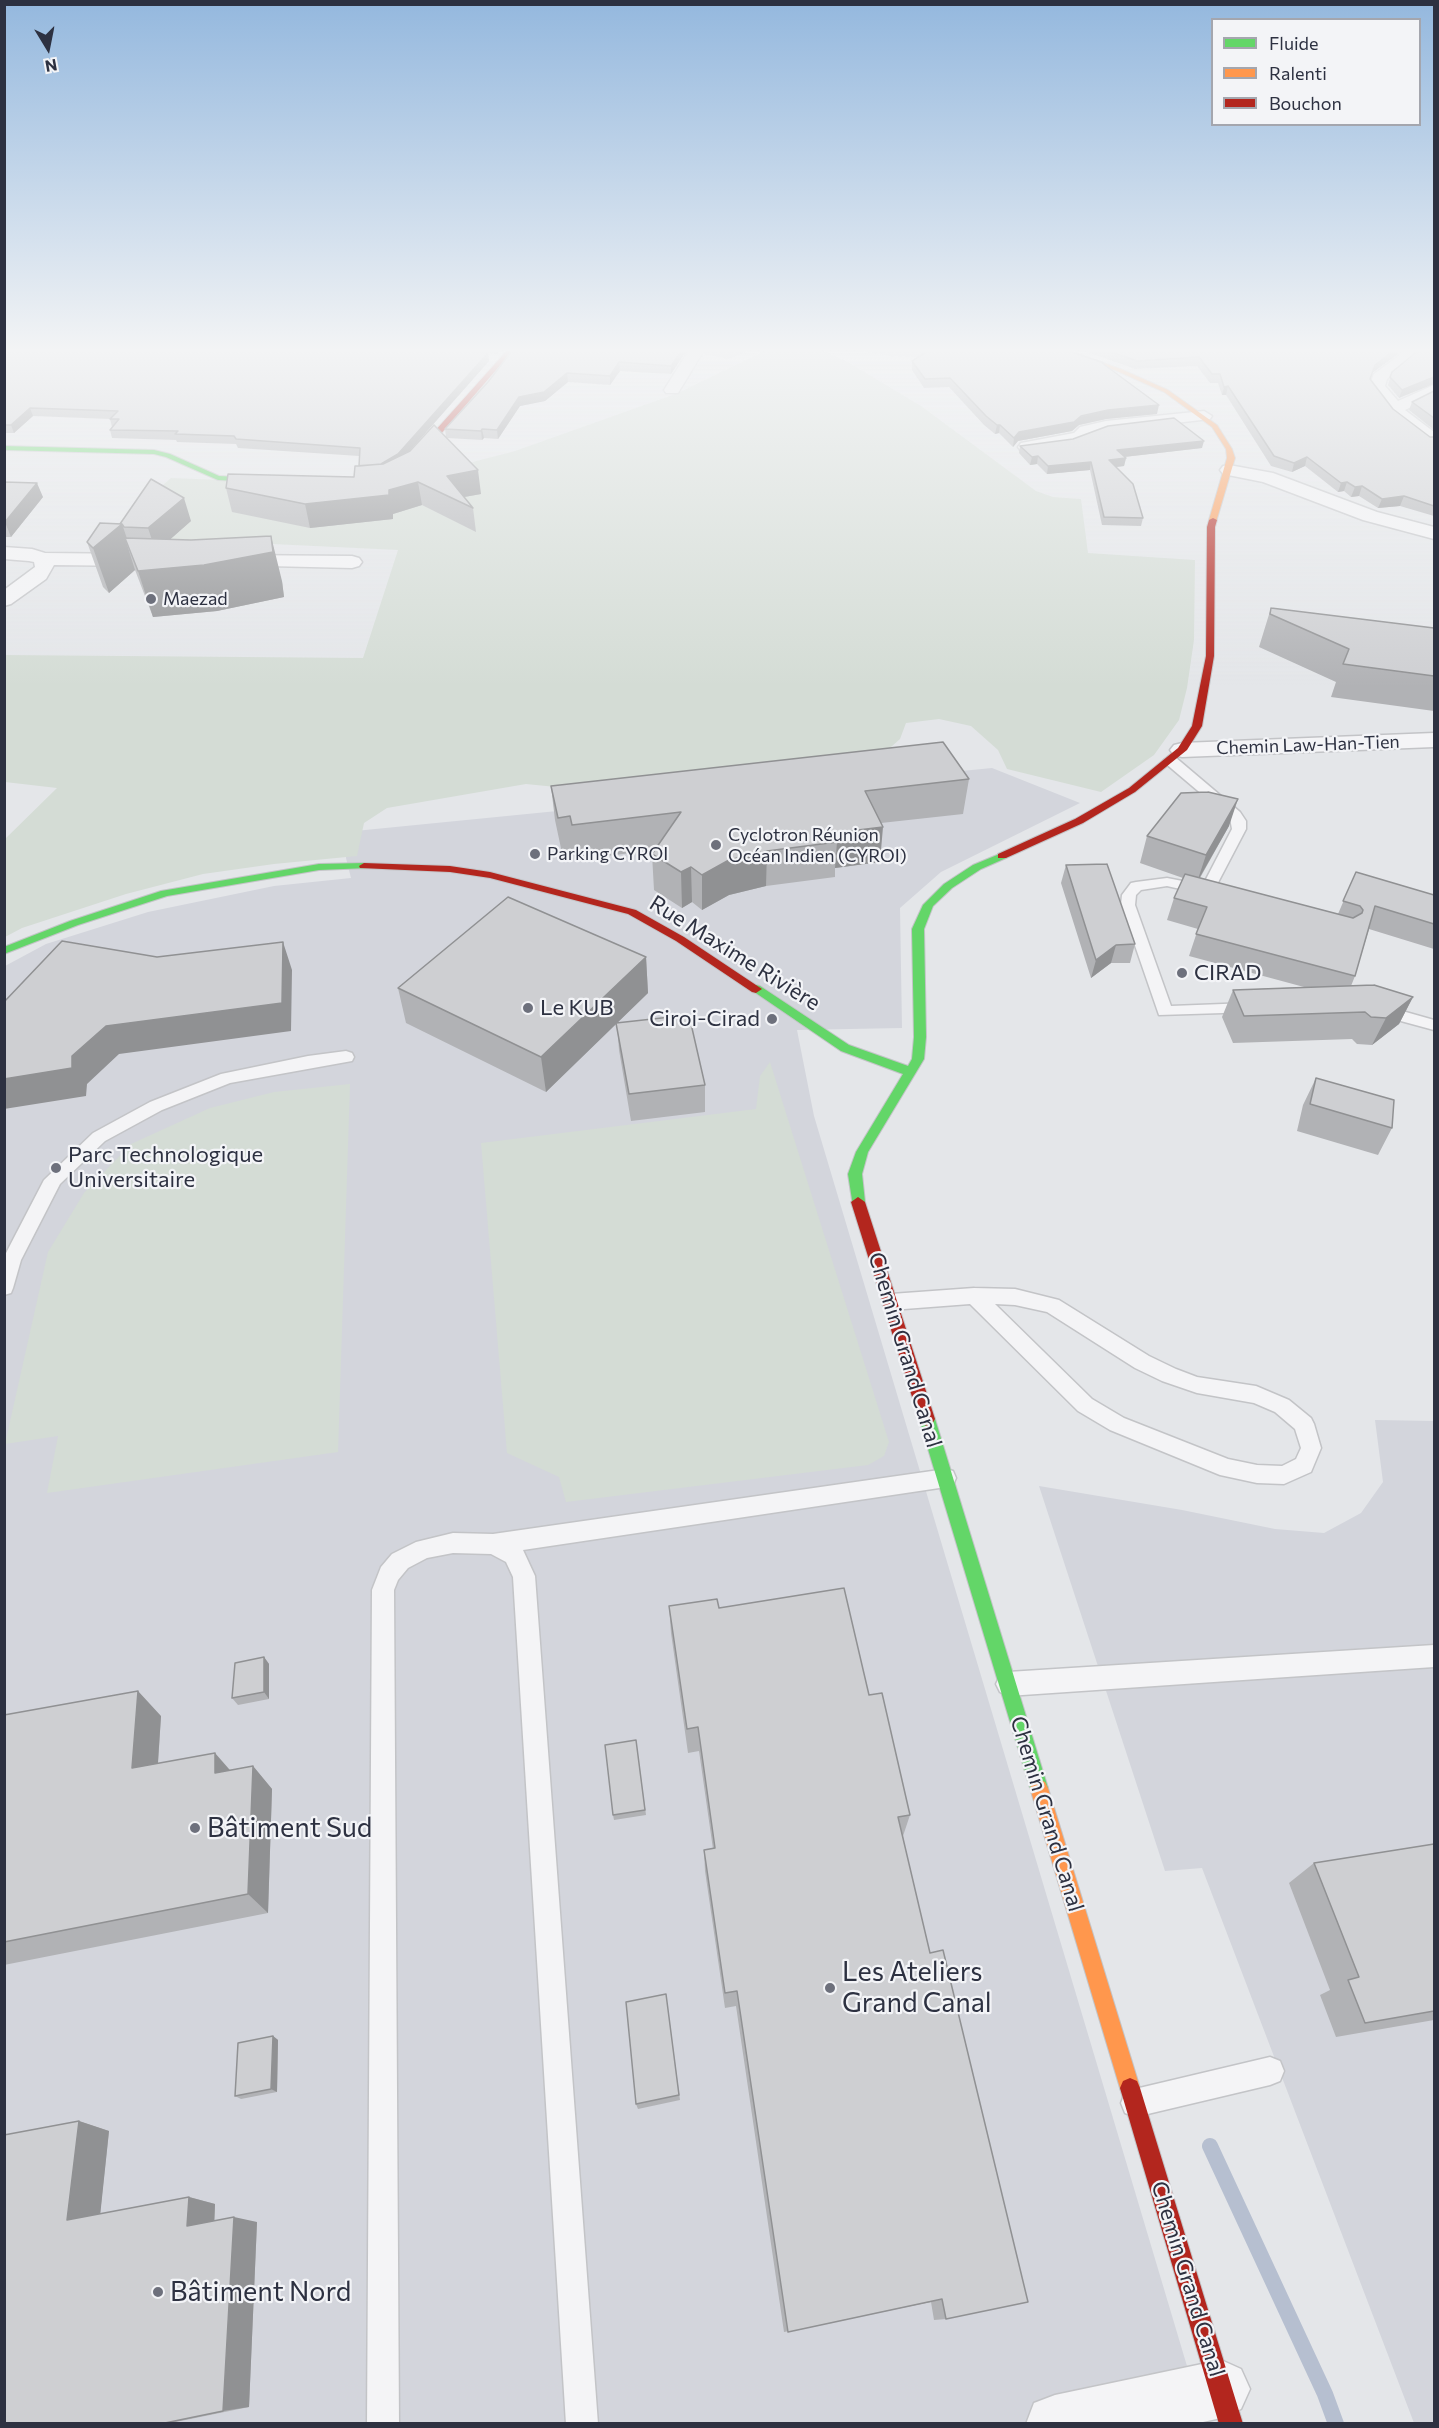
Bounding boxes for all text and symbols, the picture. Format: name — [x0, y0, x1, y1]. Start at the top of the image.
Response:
north arrow — [18, 18, 78, 78]
legend — [1211, 18, 1421, 126]
text: Fluide — [1269, 32, 1318, 54]
text: N — [44, 56, 59, 77]
text: Ralenti — [1269, 62, 1327, 84]
text: Bouchon — [1269, 92, 1342, 114]
place label: Maezad — [163, 588, 228, 610]
marker: Maezad — [144, 592, 158, 606]
street label: Chemin Law-Han-Tien — [1216, 731, 1400, 759]
place label: Cyclotron Réunion Océan Indien (CYROI) — [728, 824, 907, 866]
marker: Cyclotron Réunion Océan Indien (CYROI) — [709, 838, 723, 852]
place label: Parking CYROI — [547, 843, 668, 865]
marker: Parking CYROI — [528, 847, 542, 861]
street label: Rue Maxime Rivière — [645, 890, 825, 1016]
place label: CIRAD — [1194, 960, 1261, 986]
marker: CIRAD — [1175, 966, 1189, 980]
place label: Le KUB — [540, 995, 613, 1021]
marker: Le KUB — [521, 1001, 535, 1015]
place label: Ciroi-Cirad — [649, 1006, 760, 1032]
marker: Ciroi-Cirad — [765, 1012, 779, 1026]
place label: Parc Technologique Universitaire — [68, 1142, 263, 1194]
marker: Parc Technologique Universitaire — [49, 1161, 63, 1175]
street label: Chemin Grand Canal — [863, 1249, 947, 1451]
street label: Chemin Grand Canal — [1005, 1713, 1089, 1915]
place label: Bâtiment Sud — [207, 1812, 372, 1844]
marker: Bâtiment Sud — [188, 1821, 202, 1835]
place label: Les Ateliers Grand Canal — [842, 1956, 992, 2019]
marker: Les Ateliers Grand Canal — [823, 1981, 837, 1995]
street label: Chemin Grand Canal — [1146, 2178, 1230, 2380]
place label: Bâtiment Nord — [170, 2276, 351, 2308]
marker: Bâtiment Nord — [151, 2285, 165, 2299]

